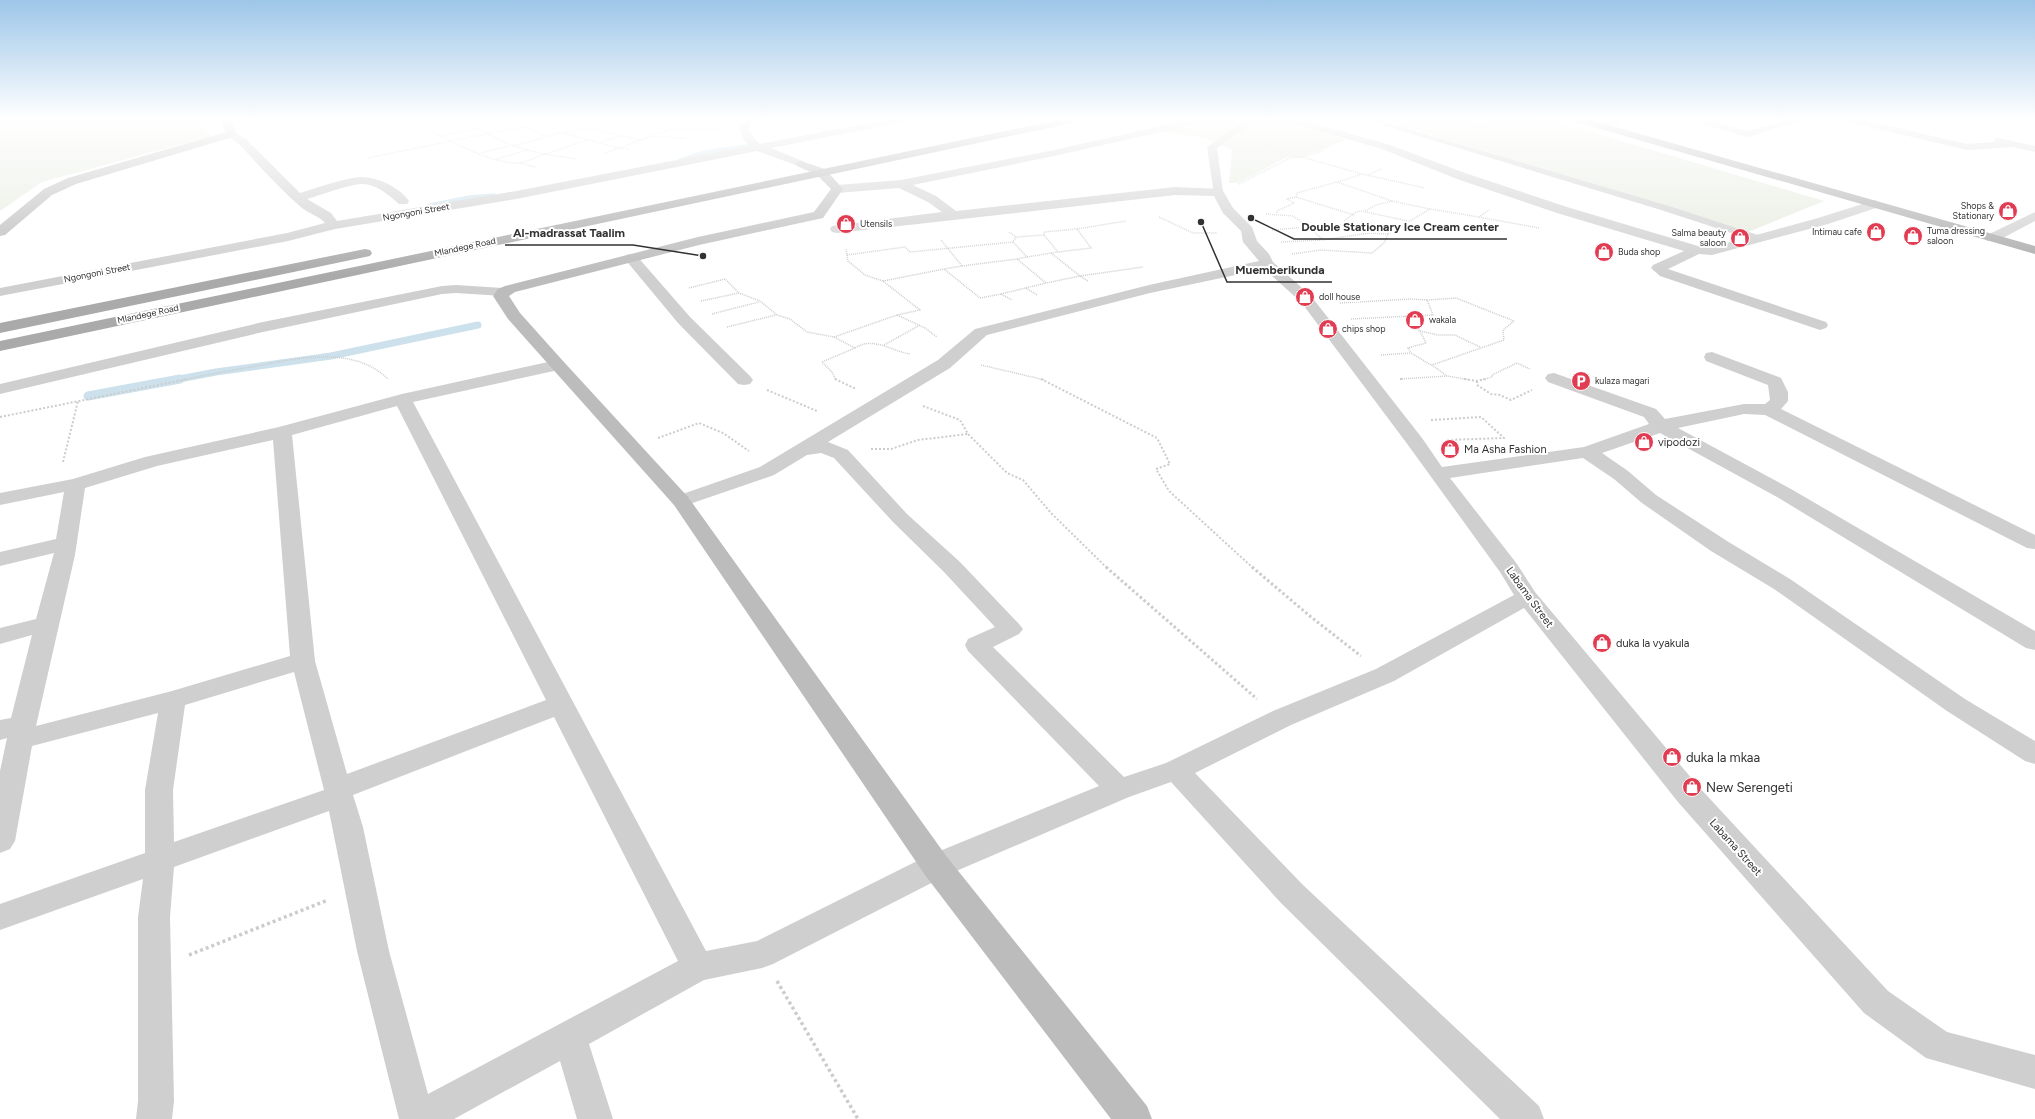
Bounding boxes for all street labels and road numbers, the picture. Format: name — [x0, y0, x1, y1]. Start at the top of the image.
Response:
street label: Ngongoni Street — [382, 200, 451, 223]
street label: Mlandege Road — [433, 235, 497, 258]
street label: Ngongoni Street — [63, 261, 132, 284]
street label: Mlandege Road — [116, 302, 180, 325]
street label: Labama Street — [1503, 564, 1556, 630]
street label: Labama Street — [1707, 816, 1765, 878]

